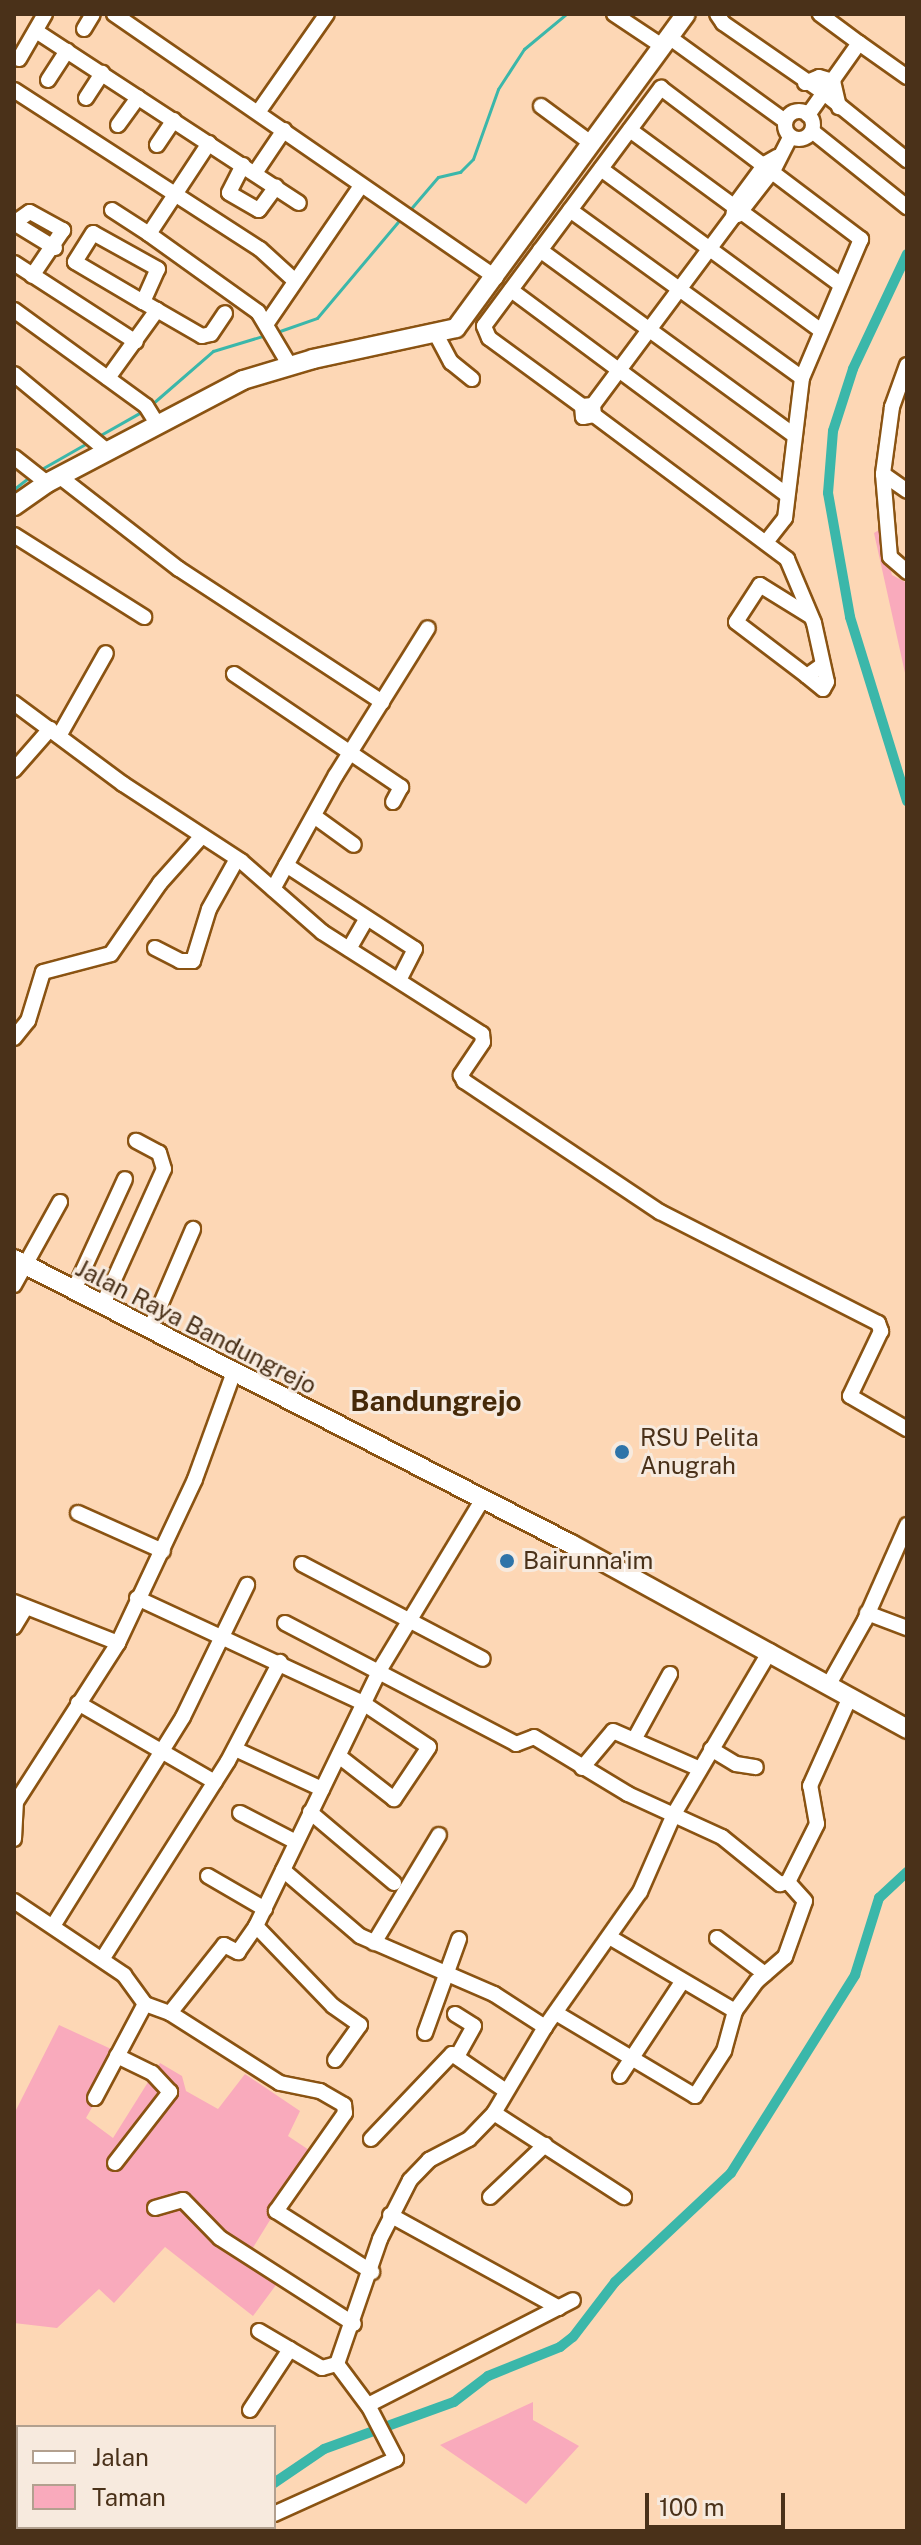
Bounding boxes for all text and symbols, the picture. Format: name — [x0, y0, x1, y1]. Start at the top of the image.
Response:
street label: Jalan Raya Bandungrejo — [71, 1254, 321, 1400]
district label: Bandungrejo — [350, 1384, 522, 1418]
place label: RSU Pelita Anugrah — [640, 1424, 759, 1480]
marker: RSU Pelita Anugrah — [611, 1441, 633, 1463]
place label: Bairunna'im — [523, 1547, 653, 1575]
marker: Bairunna'im — [498, 1552, 516, 1570]
legend — [16, 2425, 276, 2529]
text: Jalan — [92, 2443, 149, 2471]
scale bar — [649, 2477, 789, 2527]
text: Taman — [92, 2483, 166, 2511]
text: 100 m — [659, 2493, 725, 2521]

